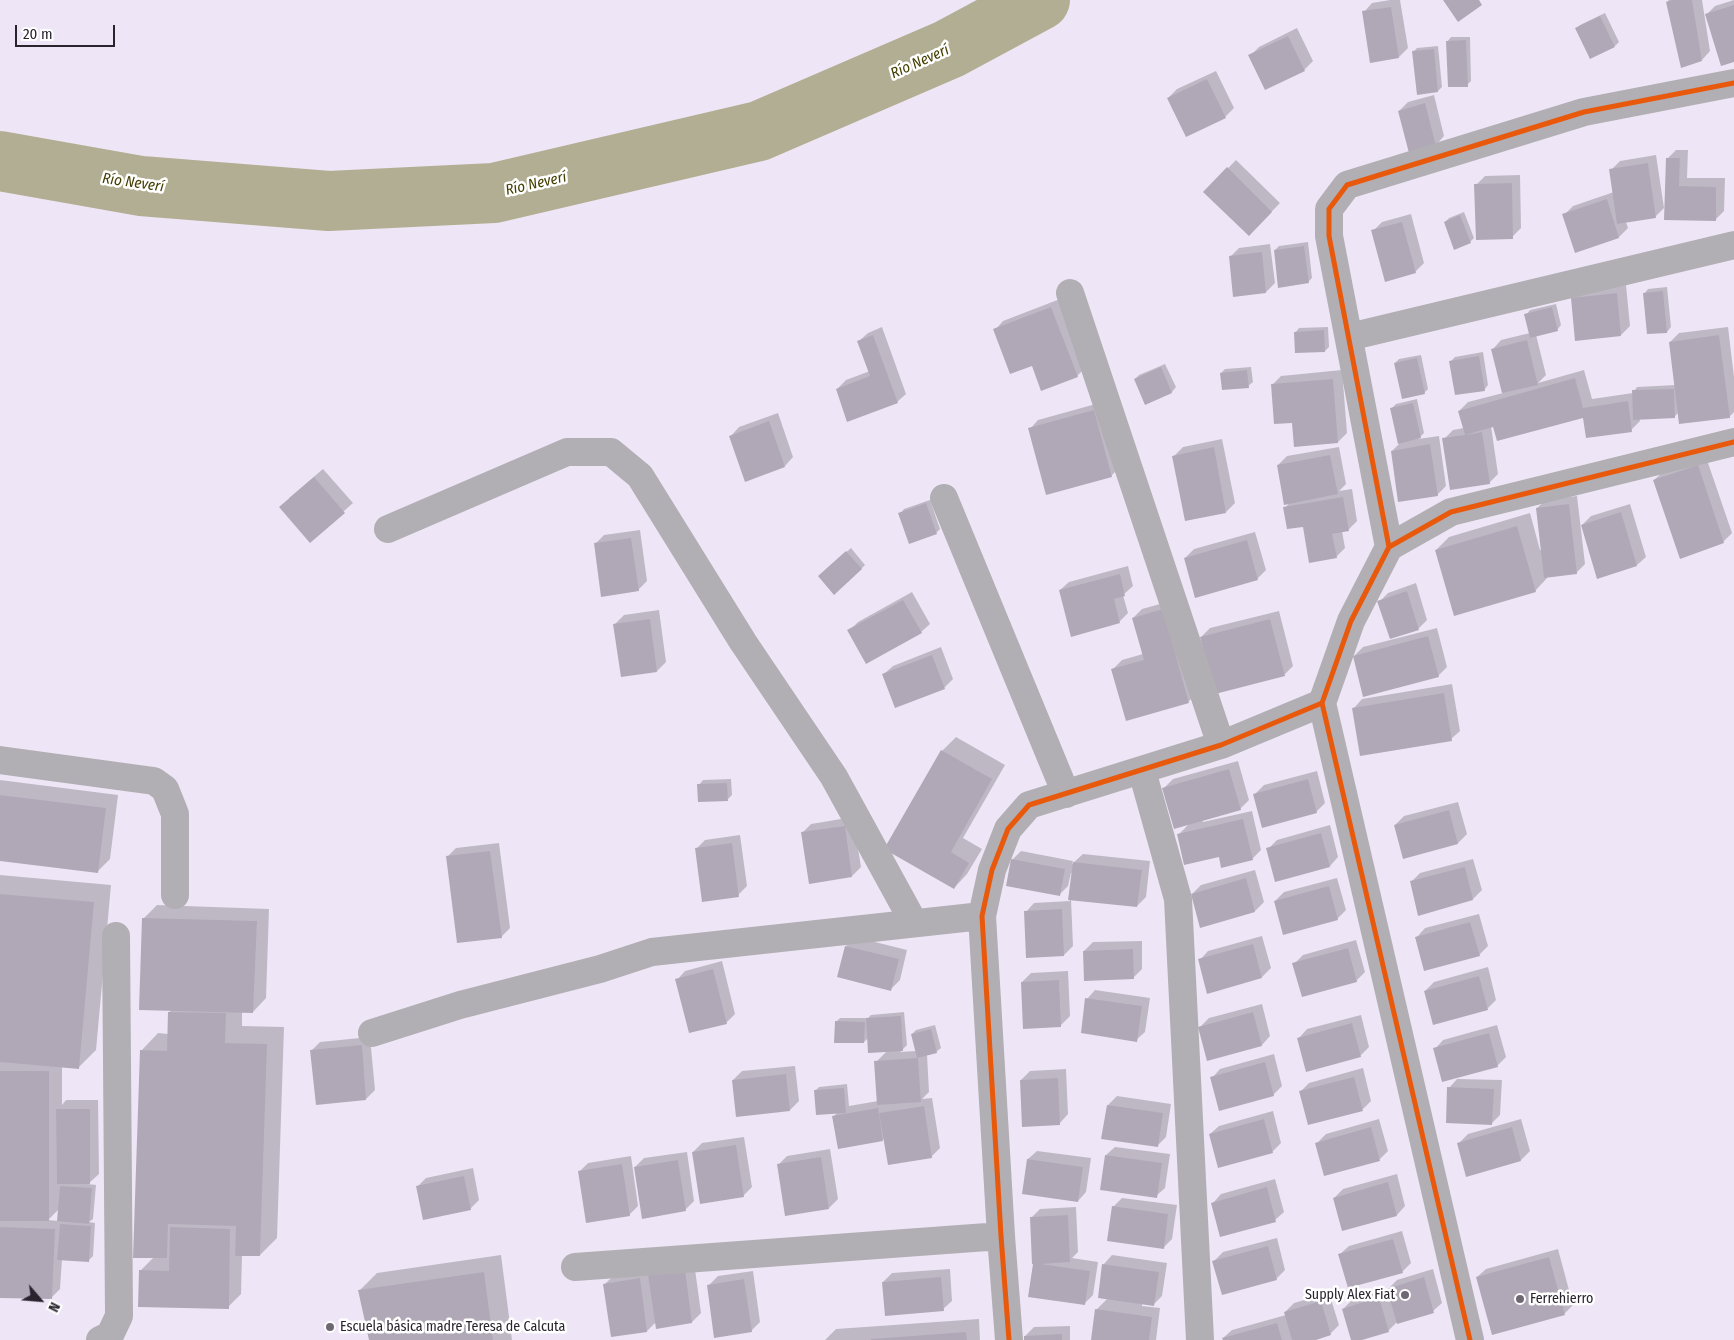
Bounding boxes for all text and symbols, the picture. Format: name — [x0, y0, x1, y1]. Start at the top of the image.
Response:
scale bar — [18, 15, 118, 47]
text: 20 m — [23, 25, 53, 43]
water label: Río Neverí — [888, 41, 952, 83]
water label: Río Neverí — [504, 168, 568, 200]
water label: Río Neverí — [101, 170, 165, 196]
north arrow — [15, 1275, 65, 1325]
place label: Supply Alex Fiat — [1305, 1287, 1395, 1303]
marker: Supply Alex Fiat — [1399, 1289, 1411, 1301]
place label: Ferrehierro — [1530, 1291, 1593, 1307]
marker: Ferrehierro — [1514, 1293, 1526, 1305]
text: N — [44, 1299, 63, 1315]
place label: Escuela básica madre Teresa de Calcuta — [340, 1319, 565, 1335]
marker: Escuela básica madre Teresa de Calcuta — [324, 1321, 336, 1333]

